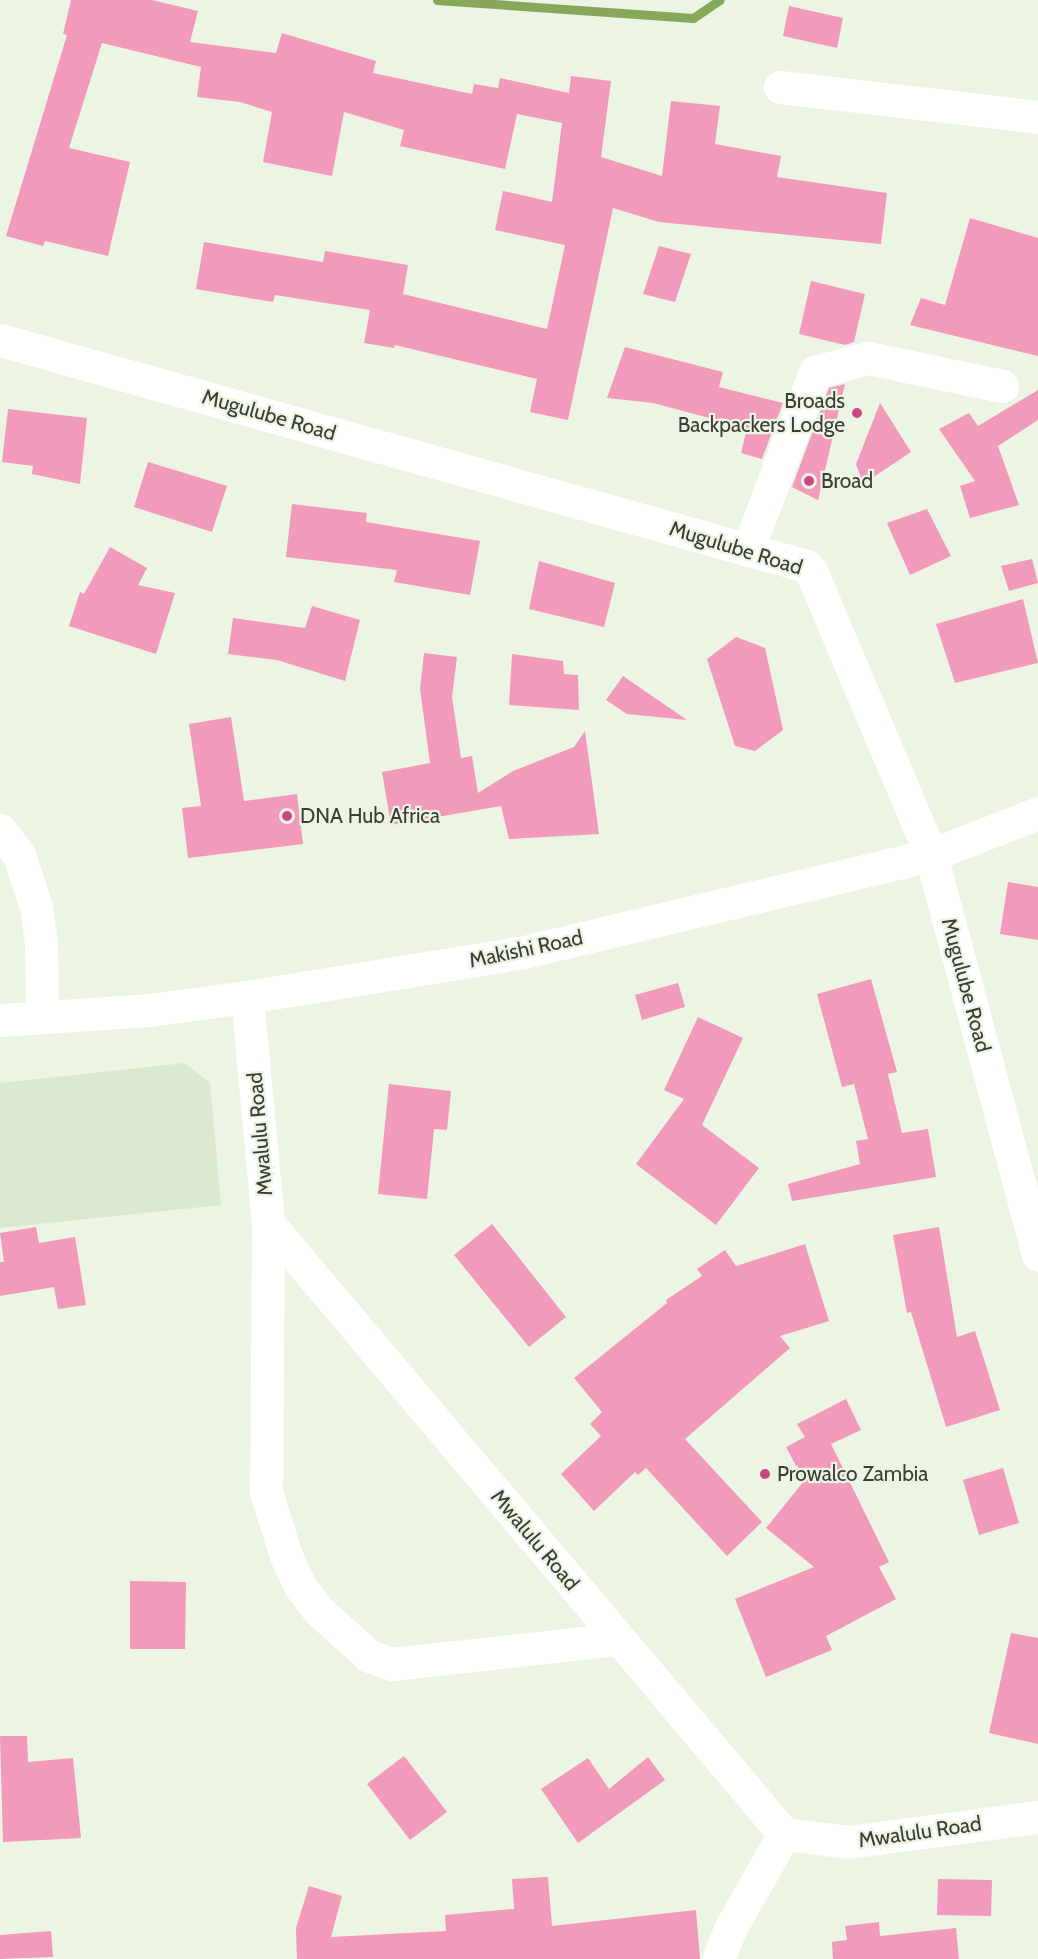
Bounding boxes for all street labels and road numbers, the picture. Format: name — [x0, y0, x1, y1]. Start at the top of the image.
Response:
street label: Mugulube Road — [199, 384, 339, 446]
street label: Mugulube Road — [666, 516, 806, 580]
street label: Mugulube Road — [936, 915, 996, 1055]
street label: Makishi Road — [467, 925, 585, 973]
street label: Mwalulu Road — [242, 1071, 278, 1197]
street label: Mwalulu Road — [485, 1484, 585, 1596]
street label: Mwalulu Road — [857, 1811, 983, 1853]

